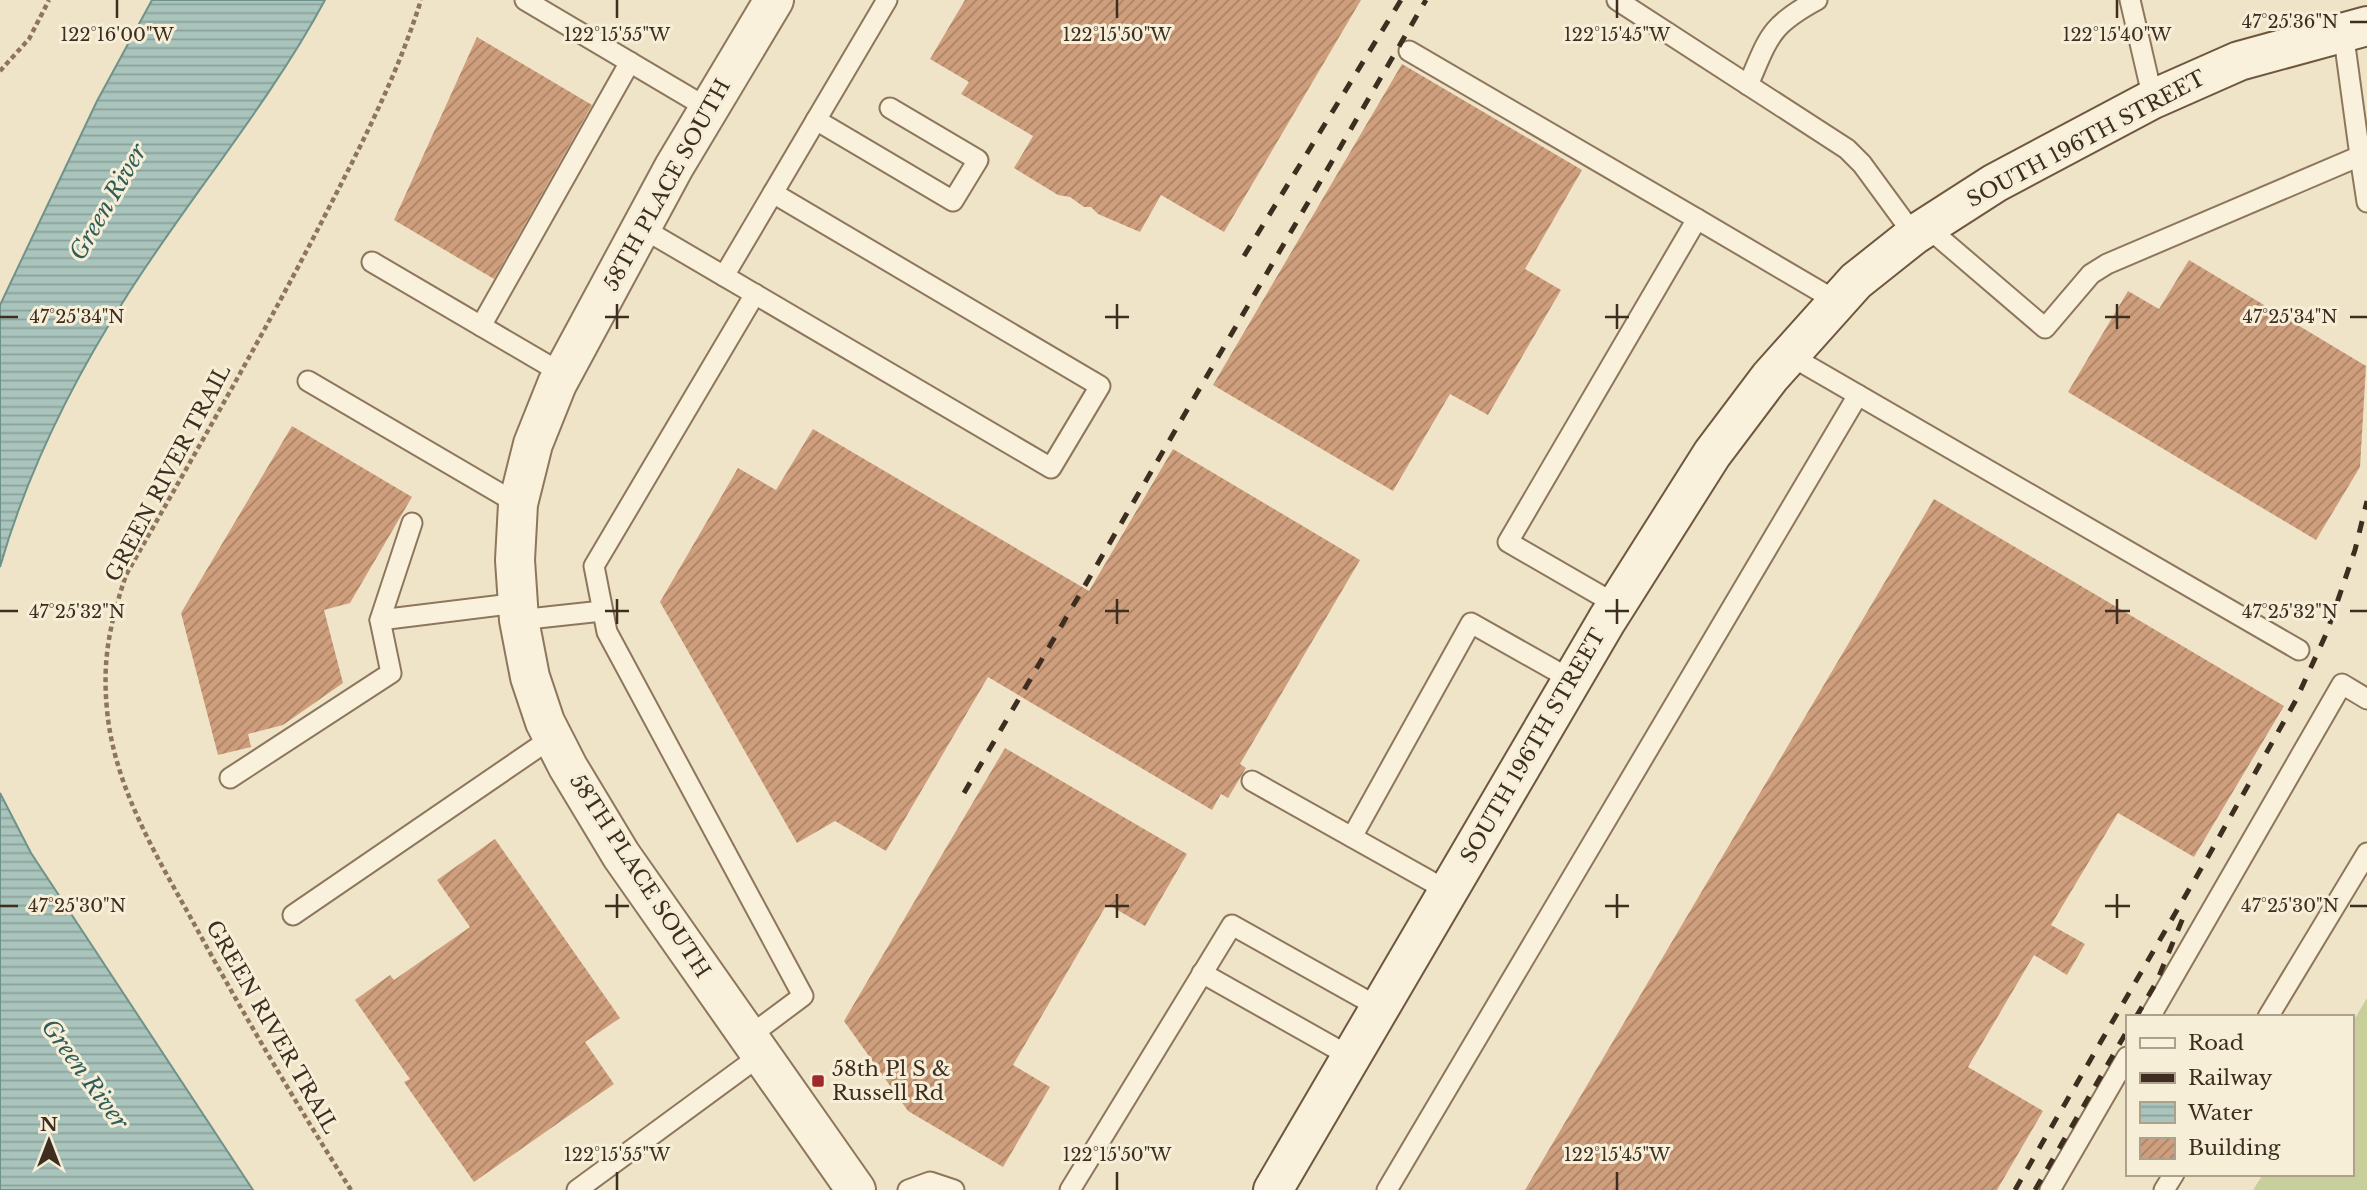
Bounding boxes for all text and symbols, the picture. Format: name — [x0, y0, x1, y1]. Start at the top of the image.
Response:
text: 47°25'36"N — [2242, 11, 2338, 33]
text: 122°16'00"W — [60, 24, 175, 46]
text: 122°15'55"W — [564, 24, 671, 46]
text: 122°15'50"W — [1063, 24, 1172, 46]
text: 122°15'45"W — [1564, 24, 1671, 46]
text: 122°15'40"W — [2062, 24, 2172, 46]
street label: SOUTH 196TH STREET — [1962, 65, 2210, 213]
street label: 58TH PLACE SOUTH — [598, 75, 736, 295]
water label: Green River — [64, 138, 153, 265]
text: 47°25'34"N — [29, 306, 125, 328]
text: 47°25'34"N — [2242, 306, 2338, 328]
street label: GREEN RIVER TRAIL — [100, 360, 236, 586]
text: 47°25'32"N — [29, 601, 125, 623]
text: 47°25'32"N — [2242, 601, 2338, 623]
street label: SOUTH 196TH STREET — [1455, 624, 1611, 868]
street label: 58TH PLACE SOUTH — [564, 769, 716, 983]
text: 47°25'30"N — [28, 895, 126, 917]
text: 47°25'30"N — [2241, 895, 2339, 917]
street label: GREEN RIVER TRAIL — [200, 916, 344, 1138]
water label: Green River — [36, 1013, 135, 1136]
legend — [2126, 1015, 2353, 1176]
text: Road — [2188, 1030, 2244, 1056]
place label: 58th Pl S & Russell Rd — [832, 1056, 950, 1106]
text: Railway — [2188, 1065, 2273, 1091]
marker: 58th Pl S & Russell Rd — [810, 1073, 826, 1089]
text: Water — [2187, 1100, 2252, 1126]
north arrow — [14, 1106, 84, 1176]
text: N — [40, 1113, 58, 1136]
text: Building — [2188, 1135, 2281, 1161]
text: 122°15'55"W — [564, 1144, 671, 1166]
text: 122°15'50"W — [1063, 1144, 1172, 1166]
text: 122°15'45"W — [1564, 1144, 1671, 1166]

